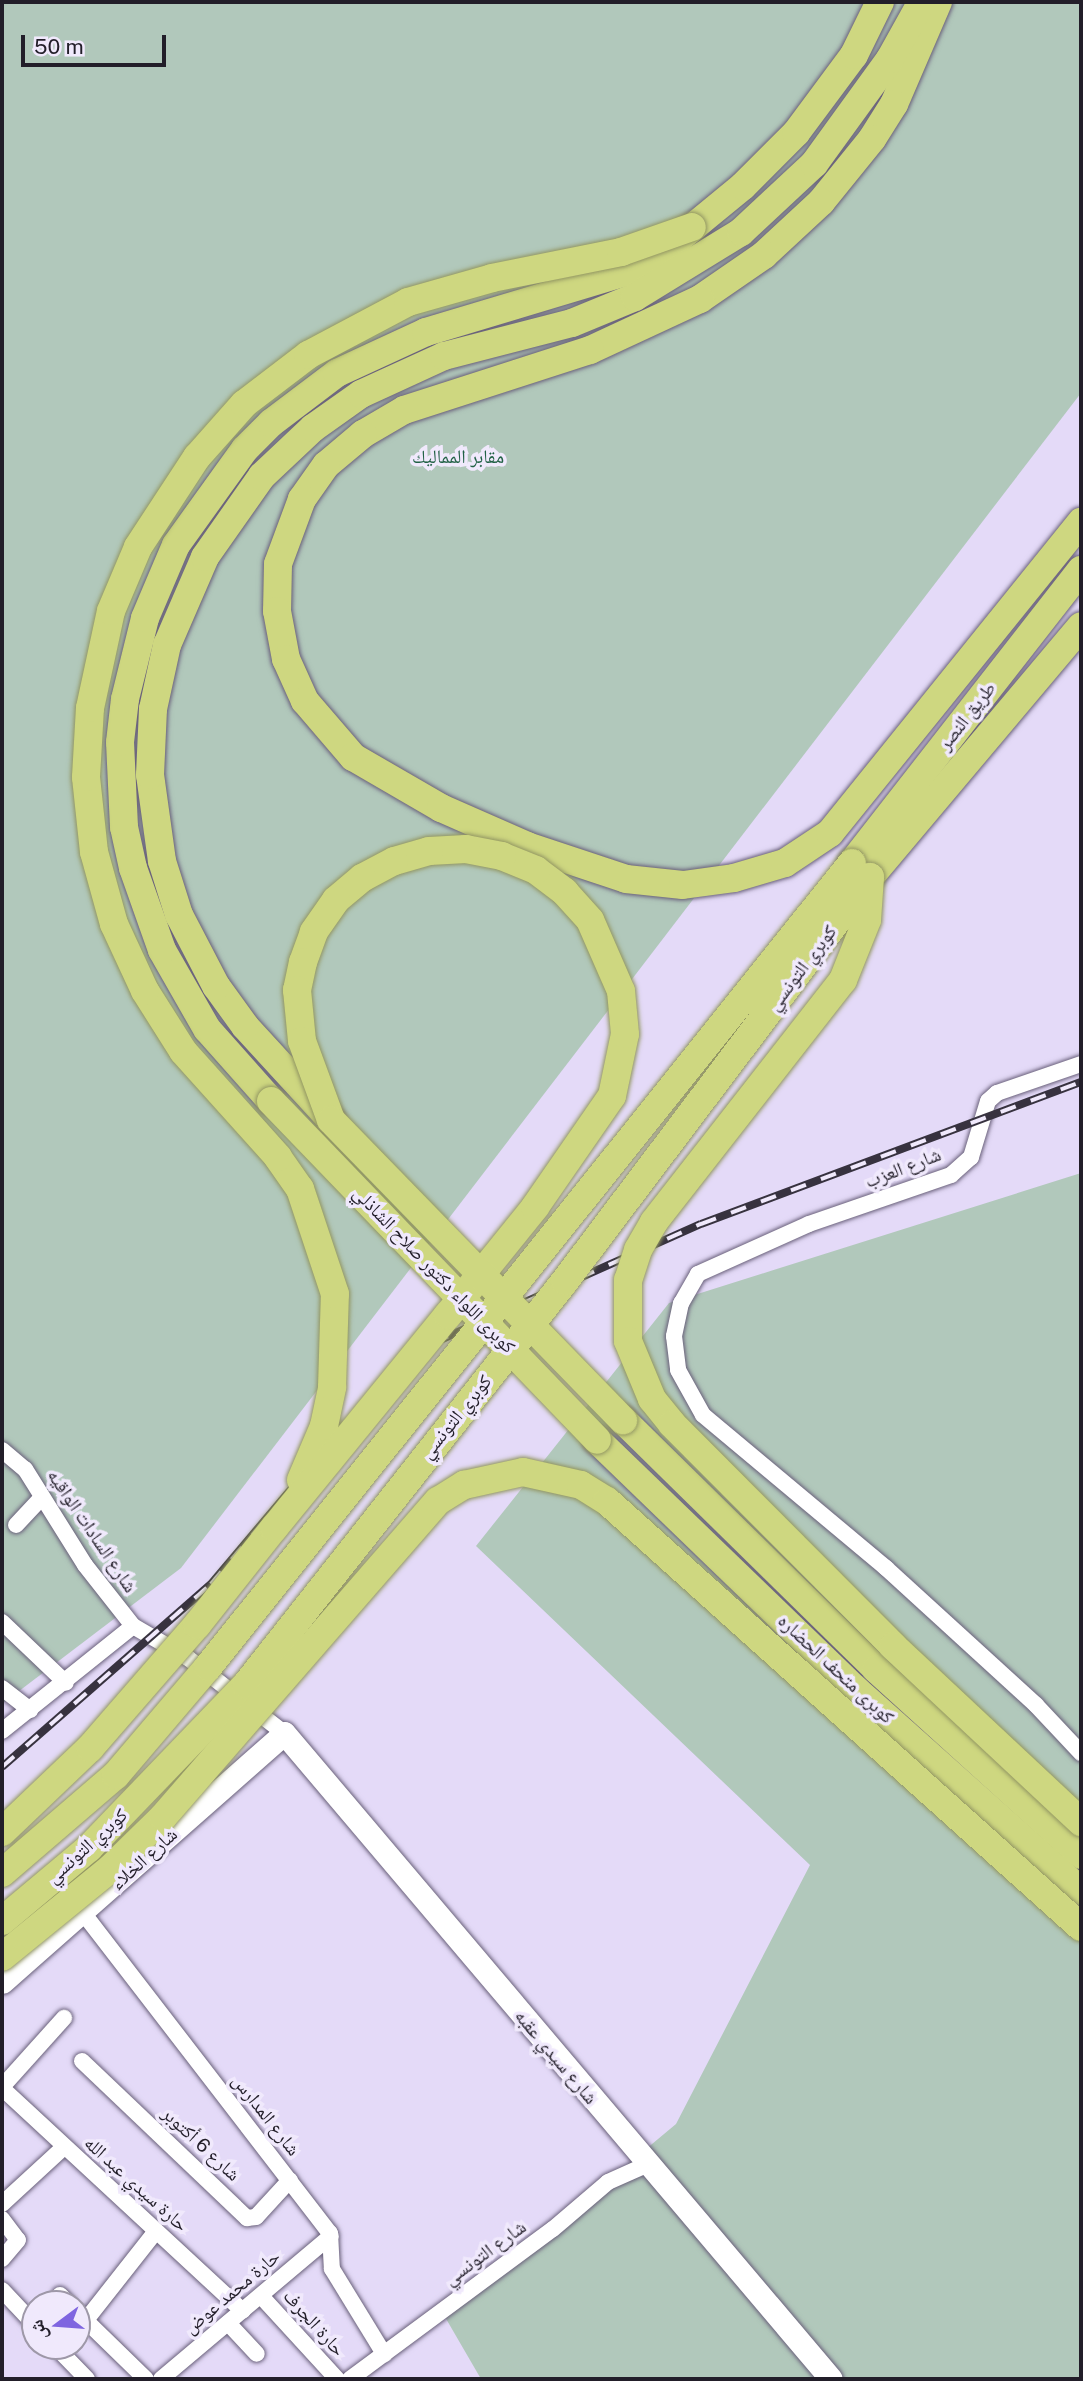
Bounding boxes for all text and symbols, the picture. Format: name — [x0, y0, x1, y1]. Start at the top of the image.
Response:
scale bar — [24, 21, 170, 65]
text: 50 m — [34, 34, 84, 59]
park label: مقابر المماليك — [412, 446, 504, 468]
street label: طريق النصر — [933, 677, 1001, 755]
street label: كوبري التونسي — [762, 921, 842, 1015]
street label: شارع العزب — [862, 1143, 944, 1193]
street label: كوبرى اللواء دكتور صلاح الشاذلي — [348, 1182, 520, 1358]
street label: كوبري التونسي — [415, 1371, 497, 1463]
street label: شارع السادات الواقيه — [42, 1465, 142, 1597]
street label: كوبرى متحف الحضاره — [773, 1609, 899, 1729]
street label: كوبري التونسي — [42, 1804, 132, 1888]
street label: شارع الخلاء — [106, 1823, 182, 1895]
street label: شارع سيدي عقبه — [510, 2005, 602, 2109]
street label: شارع المدارس — [227, 2070, 305, 2160]
street label: شارع 6 أكتوبر — [157, 2102, 245, 2186]
street label: حارة سيدي عبد الله — [79, 2131, 193, 2237]
street label: شارع التونسي — [440, 2216, 530, 2290]
street label: حارة محمد عوض — [179, 2245, 285, 2339]
street label: حارة الجرف — [278, 2285, 350, 2361]
north arrow — [21, 2290, 91, 2360]
text: ش — [24, 2318, 51, 2343]

